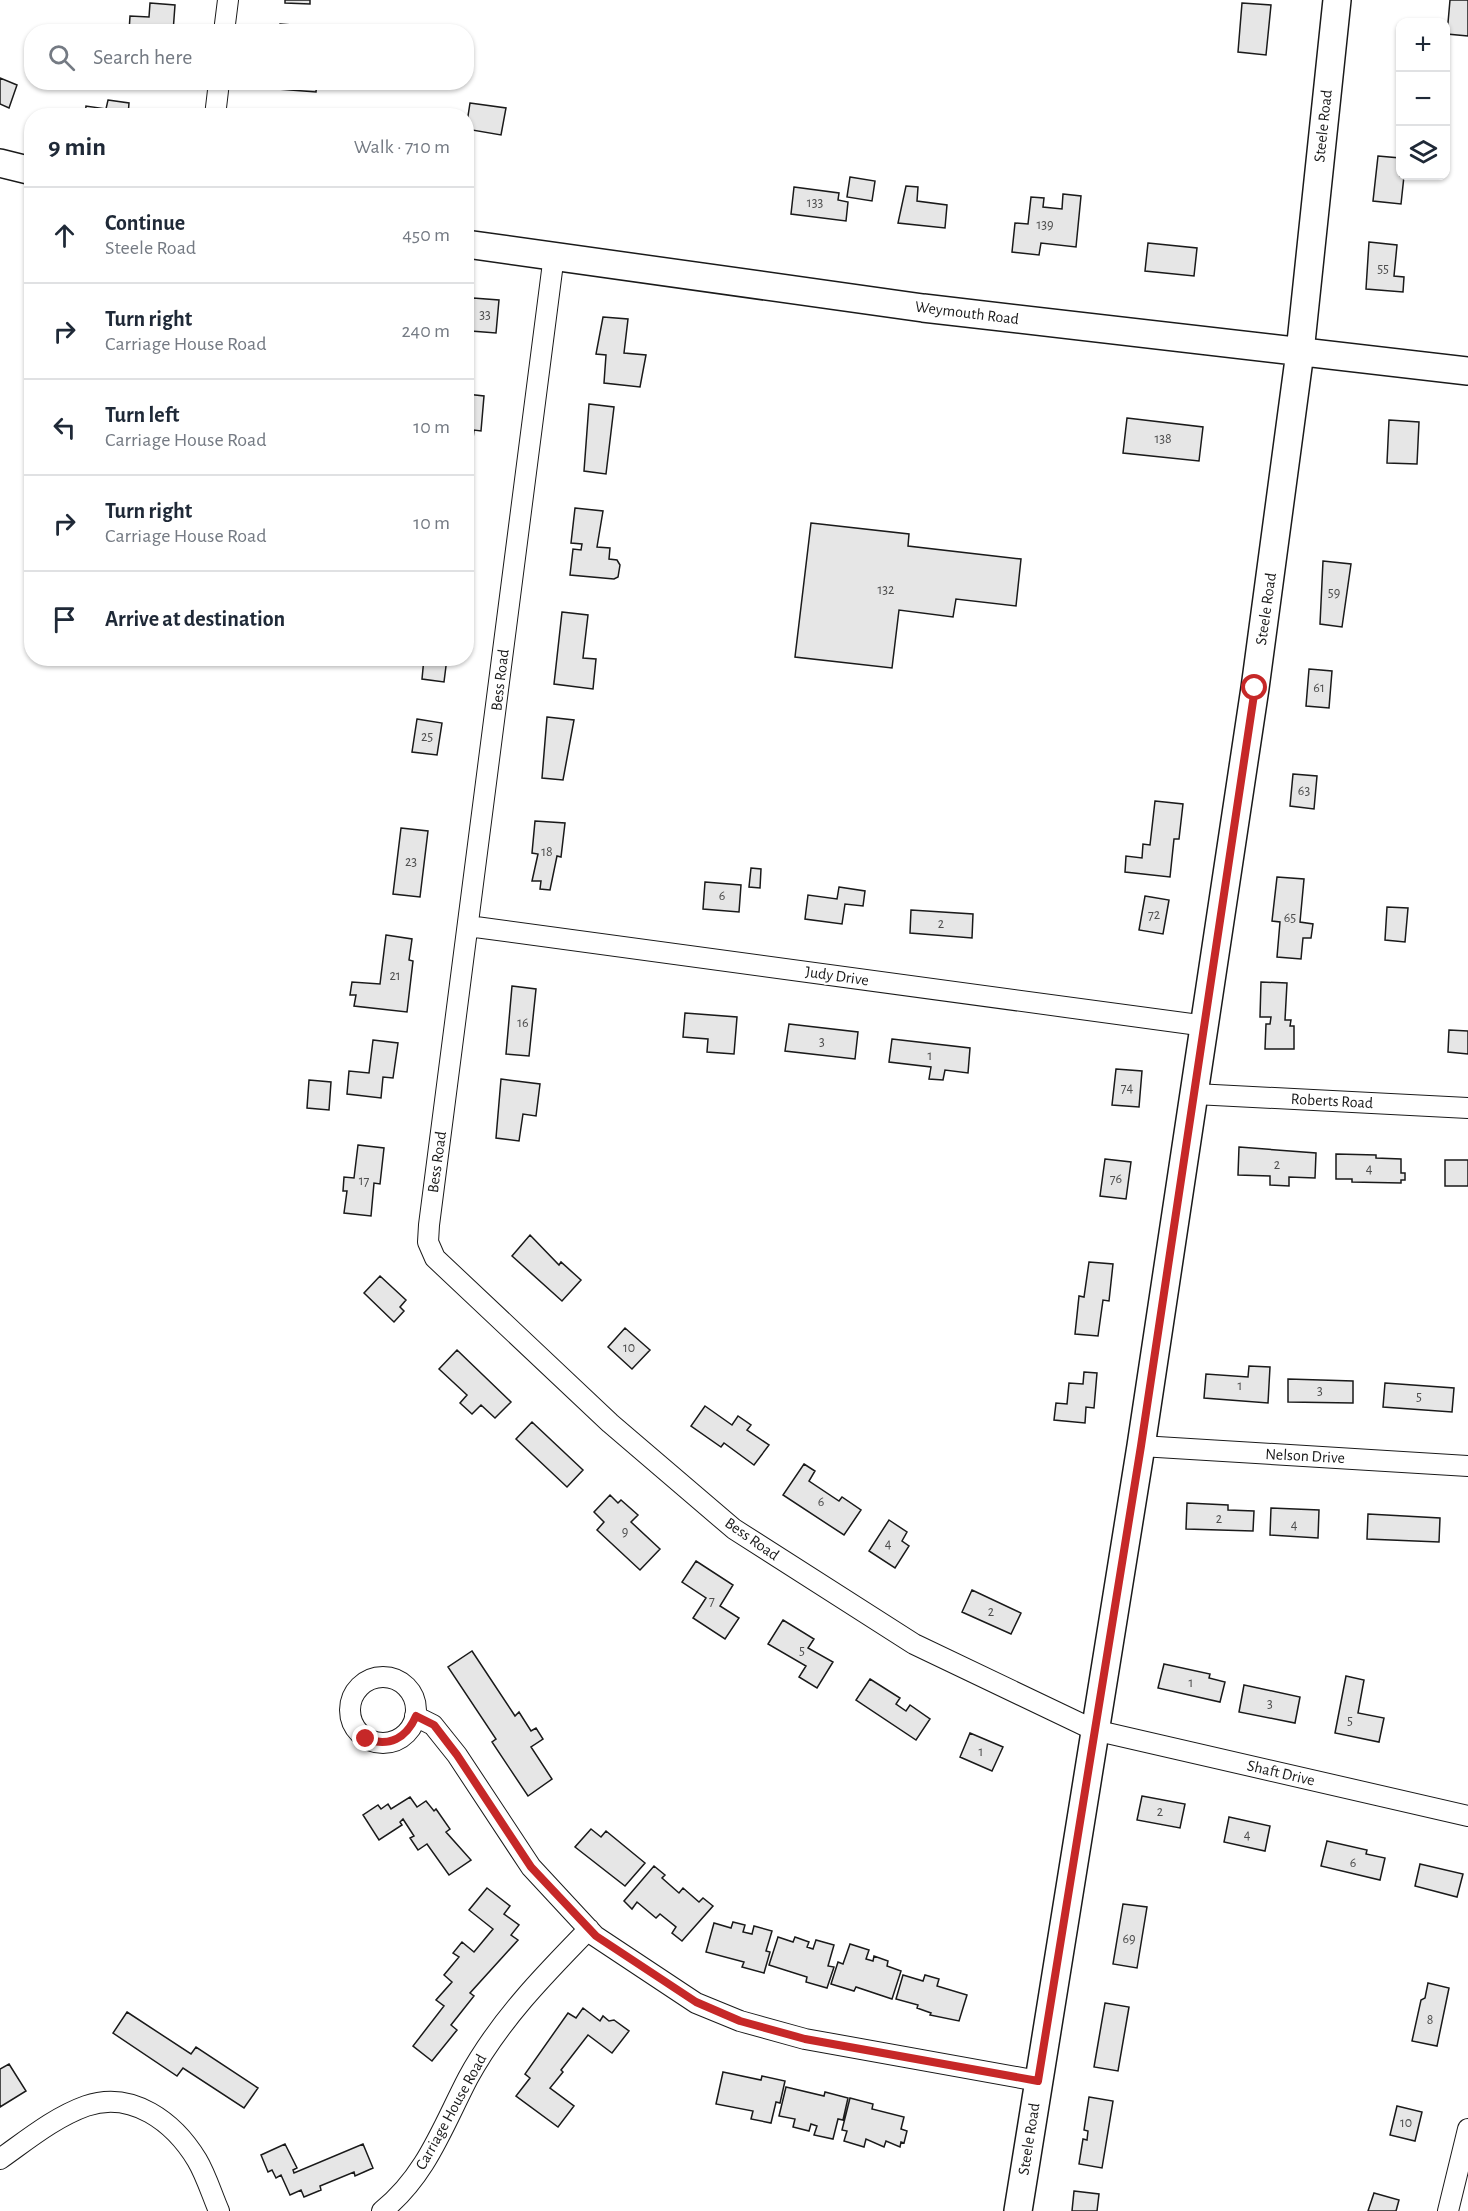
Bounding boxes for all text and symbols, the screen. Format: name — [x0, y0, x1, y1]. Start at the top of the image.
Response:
map controls — [1396, 18, 1450, 180]
button: + — [1396, 18, 1450, 72]
search box — [24, 24, 474, 90]
icon: search — [45, 41, 78, 74]
text: Search here — [93, 46, 192, 68]
button: − — [1396, 72, 1450, 126]
street label: Steele Road — [1311, 89, 1335, 163]
button: layers — [1396, 126, 1450, 180]
text: 9 min — [48, 134, 106, 160]
text: Walk · 710 m — [354, 137, 450, 157]
house number: 133 — [807, 196, 823, 210]
text: Continue — [105, 212, 185, 234]
house number: 139 — [1036, 218, 1054, 232]
icon: ahead — [48, 219, 81, 252]
text: 450 m — [402, 225, 450, 245]
text: Steele Road — [105, 238, 196, 258]
house number: 55 — [1377, 262, 1389, 276]
street label: Weymouth Road — [914, 299, 1020, 328]
text: Turn right — [105, 308, 192, 330]
house number: 33 — [479, 308, 491, 322]
icon: right — [48, 315, 81, 348]
text: 240 m — [401, 321, 450, 341]
text: Carriage House Road — [105, 334, 267, 354]
text: Turn left — [105, 404, 179, 426]
icon: left — [48, 411, 81, 444]
text: 10 m — [413, 417, 450, 437]
text: Carriage House Road — [105, 430, 267, 450]
house number: 138 — [1154, 432, 1172, 446]
text: Turn right — [105, 500, 192, 522]
icon: right — [48, 507, 81, 540]
text: 10 m — [413, 513, 450, 533]
text: Carriage House Road — [105, 526, 267, 546]
street label: Steele Road — [1253, 572, 1279, 646]
house number: 132 — [878, 583, 894, 597]
house number: 59 — [1328, 586, 1340, 600]
icon: arrive — [48, 603, 81, 636]
text: Arrive at destination — [105, 608, 285, 630]
street label: Bess Road — [488, 648, 512, 712]
route start — [1241, 674, 1267, 700]
house number: 61 — [1313, 681, 1325, 695]
house number: 25 — [421, 730, 433, 744]
house number: 63 — [1298, 784, 1310, 798]
house number: 18 — [541, 845, 553, 859]
house number: 23 — [405, 855, 417, 869]
house number: 6 — [719, 889, 725, 903]
house number: 72 — [1148, 908, 1160, 922]
house number: 65 — [1284, 911, 1296, 925]
house number: 2 — [938, 917, 944, 931]
street label: Judy Drive — [804, 964, 870, 989]
house number: 21 — [389, 969, 401, 983]
house number: 16 — [517, 1016, 529, 1030]
house number: 3 — [819, 1035, 825, 1049]
house number: 1 — [928, 1049, 932, 1063]
house number: 74 — [1121, 1081, 1134, 1095]
street label: Roberts Road — [1290, 1091, 1374, 1111]
street label: Bess Road — [425, 1130, 449, 1194]
house number: 2 — [1274, 1158, 1280, 1172]
house number: 4 — [1366, 1162, 1373, 1176]
house number: 76 — [1110, 1172, 1122, 1186]
house number: 17 — [359, 1174, 369, 1188]
house number: 10 — [623, 1341, 635, 1355]
house number: 1 — [1238, 1379, 1242, 1393]
house number: 3 — [1317, 1384, 1323, 1398]
house number: 5 — [1416, 1390, 1422, 1404]
street label: Nelson Drive — [1265, 1446, 1345, 1466]
house number: 6 — [818, 1495, 824, 1509]
house number: 2 — [1216, 1512, 1222, 1526]
street label: Bess Road — [722, 1515, 782, 1563]
house number: 4 — [1291, 1518, 1298, 1532]
house number: 9 — [622, 1525, 628, 1539]
house number: 4 — [885, 1537, 892, 1551]
house number: 7 — [709, 1594, 715, 1608]
house number: 2 — [988, 1605, 994, 1619]
house number: 5 — [799, 1644, 805, 1658]
house number: 1 — [1189, 1676, 1193, 1690]
house number: 3 — [1267, 1697, 1273, 1711]
house number: 5 — [1347, 1714, 1353, 1728]
route end — [352, 1725, 378, 1751]
house number: 1 — [979, 1745, 983, 1759]
street label: Shaft Drive — [1246, 1757, 1316, 1789]
house number: 2 — [1157, 1805, 1163, 1819]
house number: 4 — [1244, 1828, 1251, 1842]
house number: 6 — [1350, 1856, 1356, 1870]
house number: 69 — [1122, 1932, 1136, 1946]
house number: 8 — [1427, 2013, 1433, 2027]
street label: Carriage House Road — [413, 2052, 489, 2172]
street label: Steele Road — [1015, 2102, 1043, 2176]
house number: 10 — [1400, 2116, 1412, 2130]

